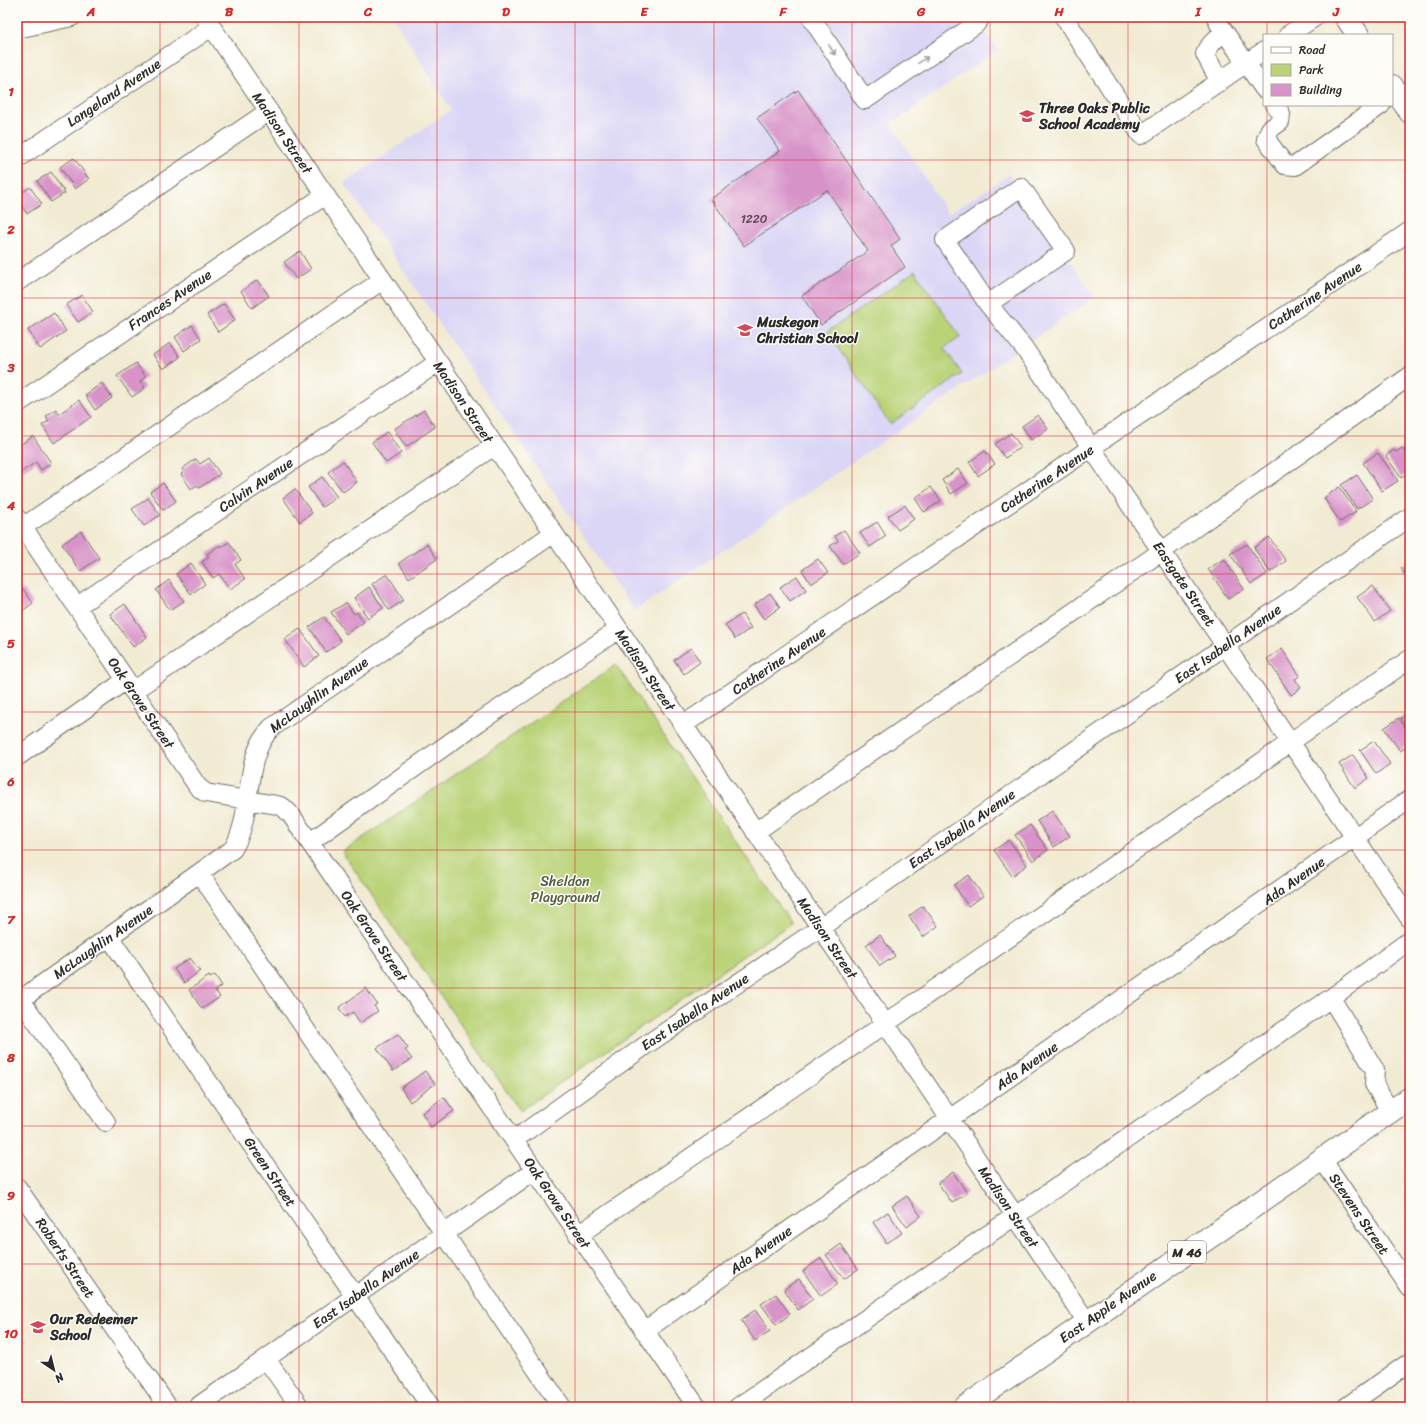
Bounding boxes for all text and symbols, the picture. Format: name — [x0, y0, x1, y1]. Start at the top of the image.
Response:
text: A — [86, 0, 95, 23]
text: B — [225, 0, 234, 23]
text: C — [363, 0, 373, 23]
text: D — [502, 0, 510, 23]
text: E — [640, 0, 649, 23]
text: F — [778, 0, 787, 23]
text: G — [916, 0, 926, 23]
text: H — [1053, 0, 1064, 23]
text: I — [1194, 0, 1202, 23]
text: J — [1332, 0, 1340, 23]
legend — [1263, 34, 1393, 106]
text: Road — [1299, 39, 1326, 61]
one-way arrow — [828, 44, 836, 55]
street label: Langeland Avenue — [62, 52, 167, 134]
one-way arrow — [917, 56, 928, 64]
text: Park — [1299, 59, 1324, 81]
text: Building — [1299, 79, 1342, 101]
text: 1 — [8, 80, 14, 103]
street label: Madison Street — [245, 87, 320, 180]
place label: Three Oaks Public School Academy — [1038, 96, 1151, 137]
school or university icon: Three Oaks Public School Academy — [1018, 107, 1036, 125]
house number: 1220 — [741, 208, 768, 230]
text: 2 — [6, 218, 15, 241]
street label: Catherine Avenue — [1263, 255, 1367, 337]
street label: Frances Avenue — [123, 263, 217, 337]
place label: Muskegon Christian School — [756, 310, 859, 351]
school or university icon: Muskegon Christian School — [736, 321, 754, 339]
text: 3 — [6, 356, 15, 379]
street label: Madison Street — [426, 356, 501, 449]
street label: Catherine Avenue — [995, 438, 1099, 520]
street label: Calvin Avenue — [213, 451, 299, 519]
text: 4 — [6, 494, 16, 517]
street label: Eastgate Street — [1146, 536, 1222, 632]
street label: East Isabella Avenue — [1169, 598, 1287, 690]
street label: Catherine Avenue — [727, 620, 831, 702]
street label: Madison Street — [608, 624, 683, 717]
text: 5 — [7, 632, 15, 655]
street label: McLaughlin Avenue — [264, 650, 374, 740]
street label: Oak Grove Street — [101, 652, 182, 755]
text: 6 — [6, 770, 15, 793]
street label: East Isabella Avenue — [903, 783, 1021, 875]
street label: Ada Avenue — [1256, 850, 1331, 913]
park label: Sheldon Playground — [530, 869, 601, 910]
street label: Oak Grove Street — [334, 885, 415, 988]
street label: Madison Street — [790, 892, 865, 985]
street label: McLaughlin Avenue — [48, 898, 159, 986]
text: 7 — [7, 908, 16, 931]
street label: East Isabella Avenue — [636, 966, 754, 1058]
street label: Ada Avenue — [989, 1035, 1064, 1098]
text: 8 — [6, 1046, 15, 1069]
street label: Green Street — [237, 1132, 303, 1212]
street label: Oak Grove Street — [517, 1152, 598, 1255]
street label: Madison Street — [971, 1161, 1046, 1254]
street label: Stevens Street — [1322, 1168, 1396, 1260]
text: 9 — [7, 1184, 15, 1207]
street label: Roberts Street — [29, 1212, 101, 1304]
street label: Ada Avenue — [723, 1219, 798, 1282]
road number: M 46 — [1168, 1241, 1206, 1263]
street label: East Isabella Avenue — [307, 1243, 425, 1335]
street label: East Apple Avenue — [1054, 1264, 1162, 1350]
place label: Our Redeemer School — [49, 1307, 138, 1348]
school or university icon: Our Redeemer School — [29, 1318, 47, 1336]
text: 10 — [4, 1322, 18, 1345]
north arrow — [34, 1350, 74, 1390]
text: N — [51, 1367, 69, 1388]

